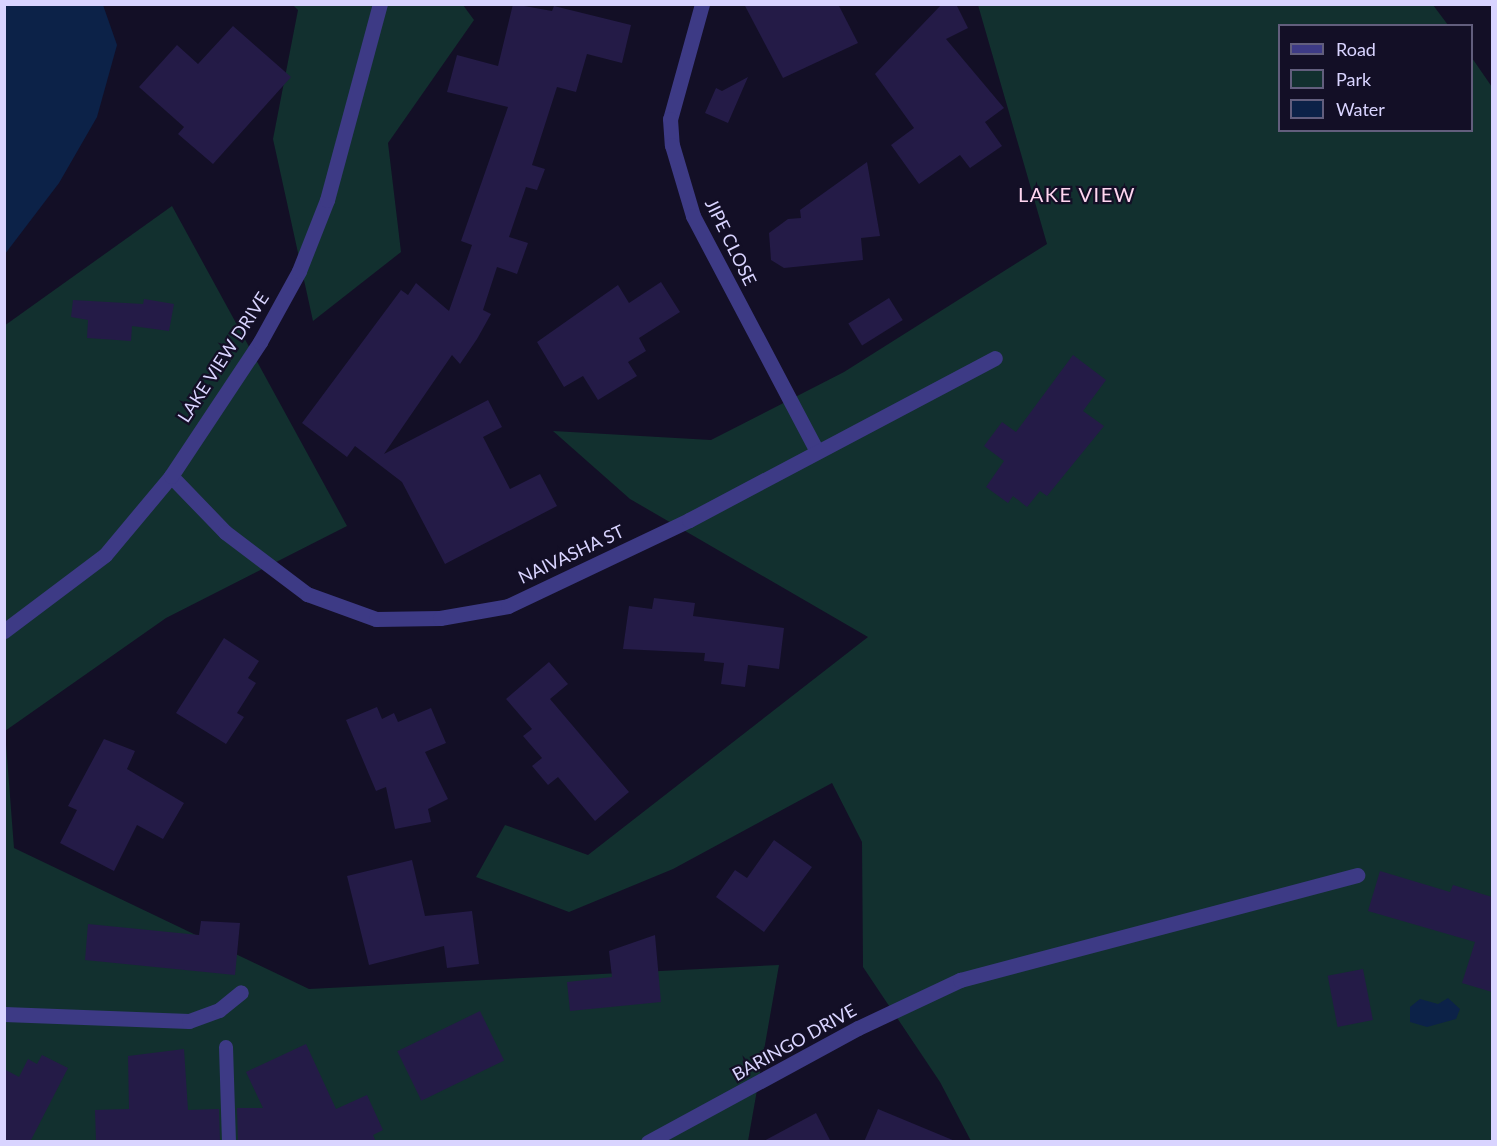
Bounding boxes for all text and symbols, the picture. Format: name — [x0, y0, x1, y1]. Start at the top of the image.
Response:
legend — [1278, 24, 1473, 132]
text: Road — [1336, 38, 1376, 60]
text: Park — [1336, 68, 1371, 90]
text: Water — [1336, 98, 1385, 120]
district label: LAKE VIEW — [1018, 182, 1136, 206]
street label: JIPE CLOSE — [701, 195, 761, 289]
street label: LAKE VIEW DRIVE — [173, 287, 273, 427]
street label: NAIVASHA ST — [514, 520, 628, 588]
street label: BARINGO DRIVE — [728, 999, 860, 1085]

